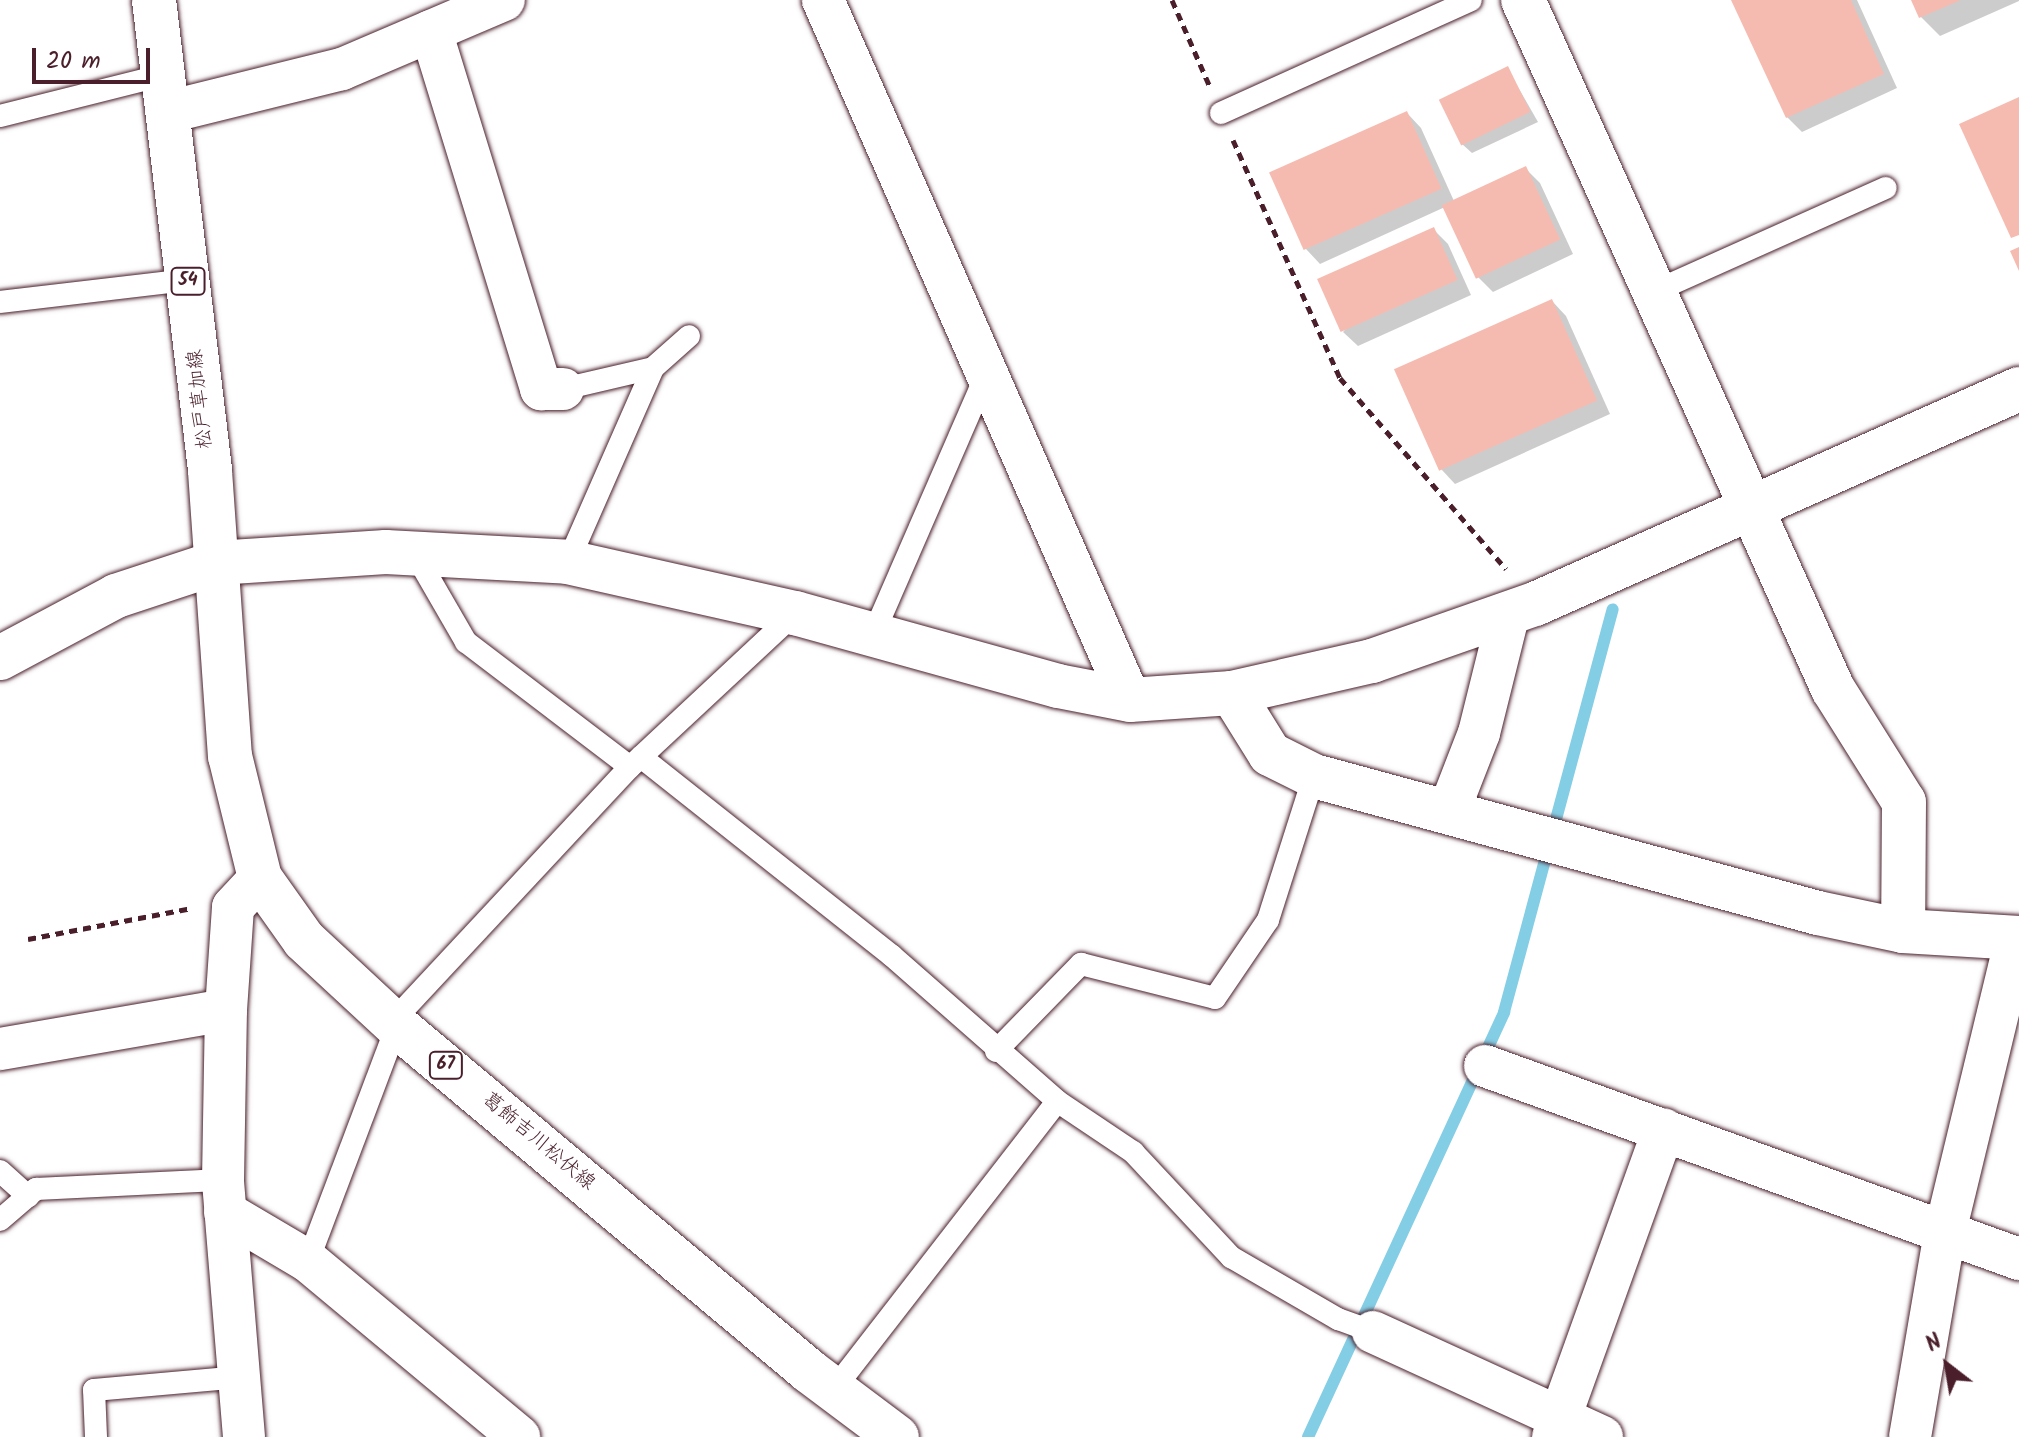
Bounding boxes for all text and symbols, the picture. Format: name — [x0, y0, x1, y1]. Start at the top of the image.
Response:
scale bar — [36, 32, 154, 82]
text: 20 m — [46, 42, 101, 81]
road number: 54 — [170, 267, 206, 295]
street label: 松戸草加線 — [184, 348, 218, 450]
road number: 67 — [428, 1051, 464, 1079]
street label: 葛飾吉川松伏線 — [477, 1088, 599, 1196]
north arrow — [1907, 1325, 1987, 1405]
text: N — [1919, 1325, 1949, 1363]

